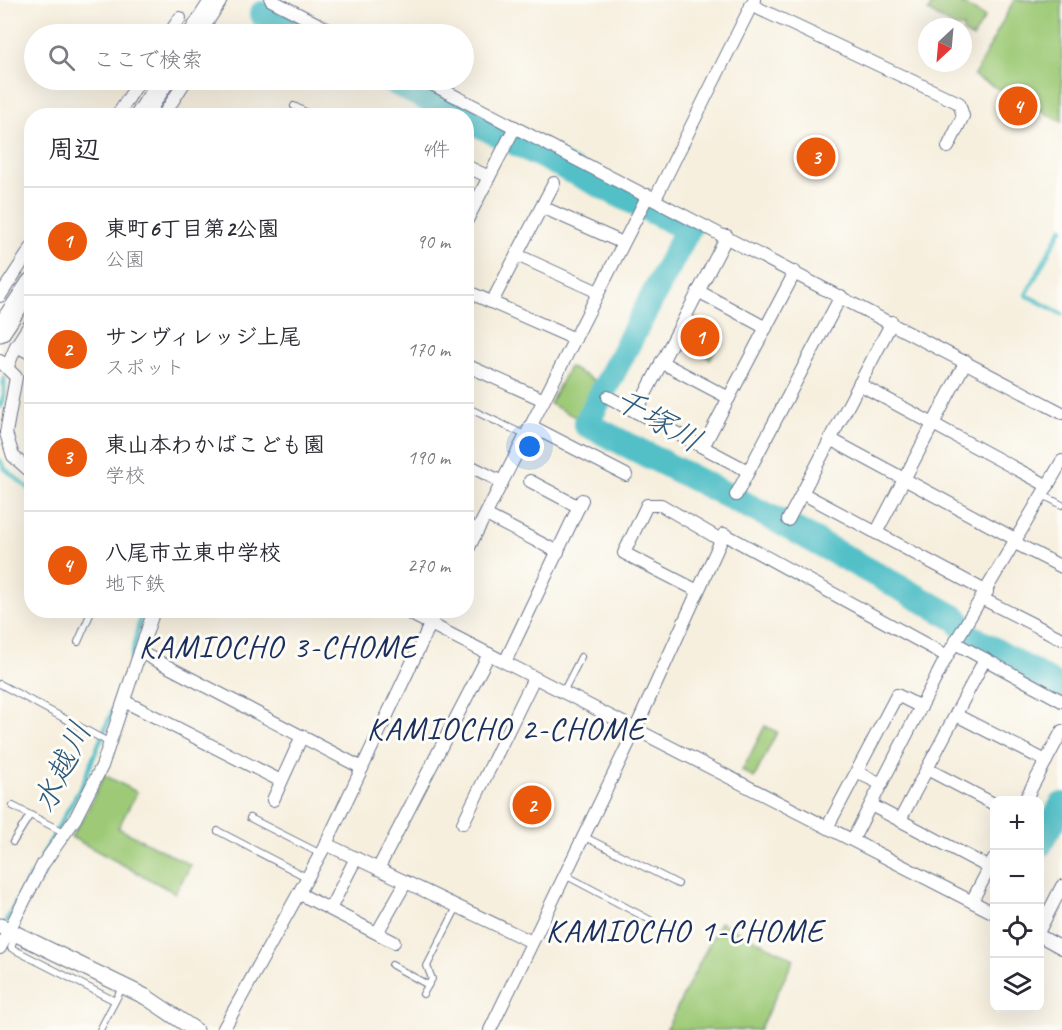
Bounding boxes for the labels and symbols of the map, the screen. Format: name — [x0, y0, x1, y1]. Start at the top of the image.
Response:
north arrow — [918, 18, 972, 72]
pin: 4 — [998, 84, 1038, 128]
pin: 3 — [796, 134, 836, 180]
pin: 1 — [680, 314, 720, 360]
water label: 千塚川 — [606, 378, 710, 462]
your location — [515, 432, 544, 461]
district label: KAMIOCHO 3-CHOME — [139, 626, 420, 667]
district label: KAMIOCHO 2-CHOME — [367, 708, 648, 749]
water label: 水越川 — [23, 715, 101, 819]
pin: 2 — [512, 782, 552, 828]
district label: KAMIOCHO 1-CHOME — [546, 910, 827, 951]

